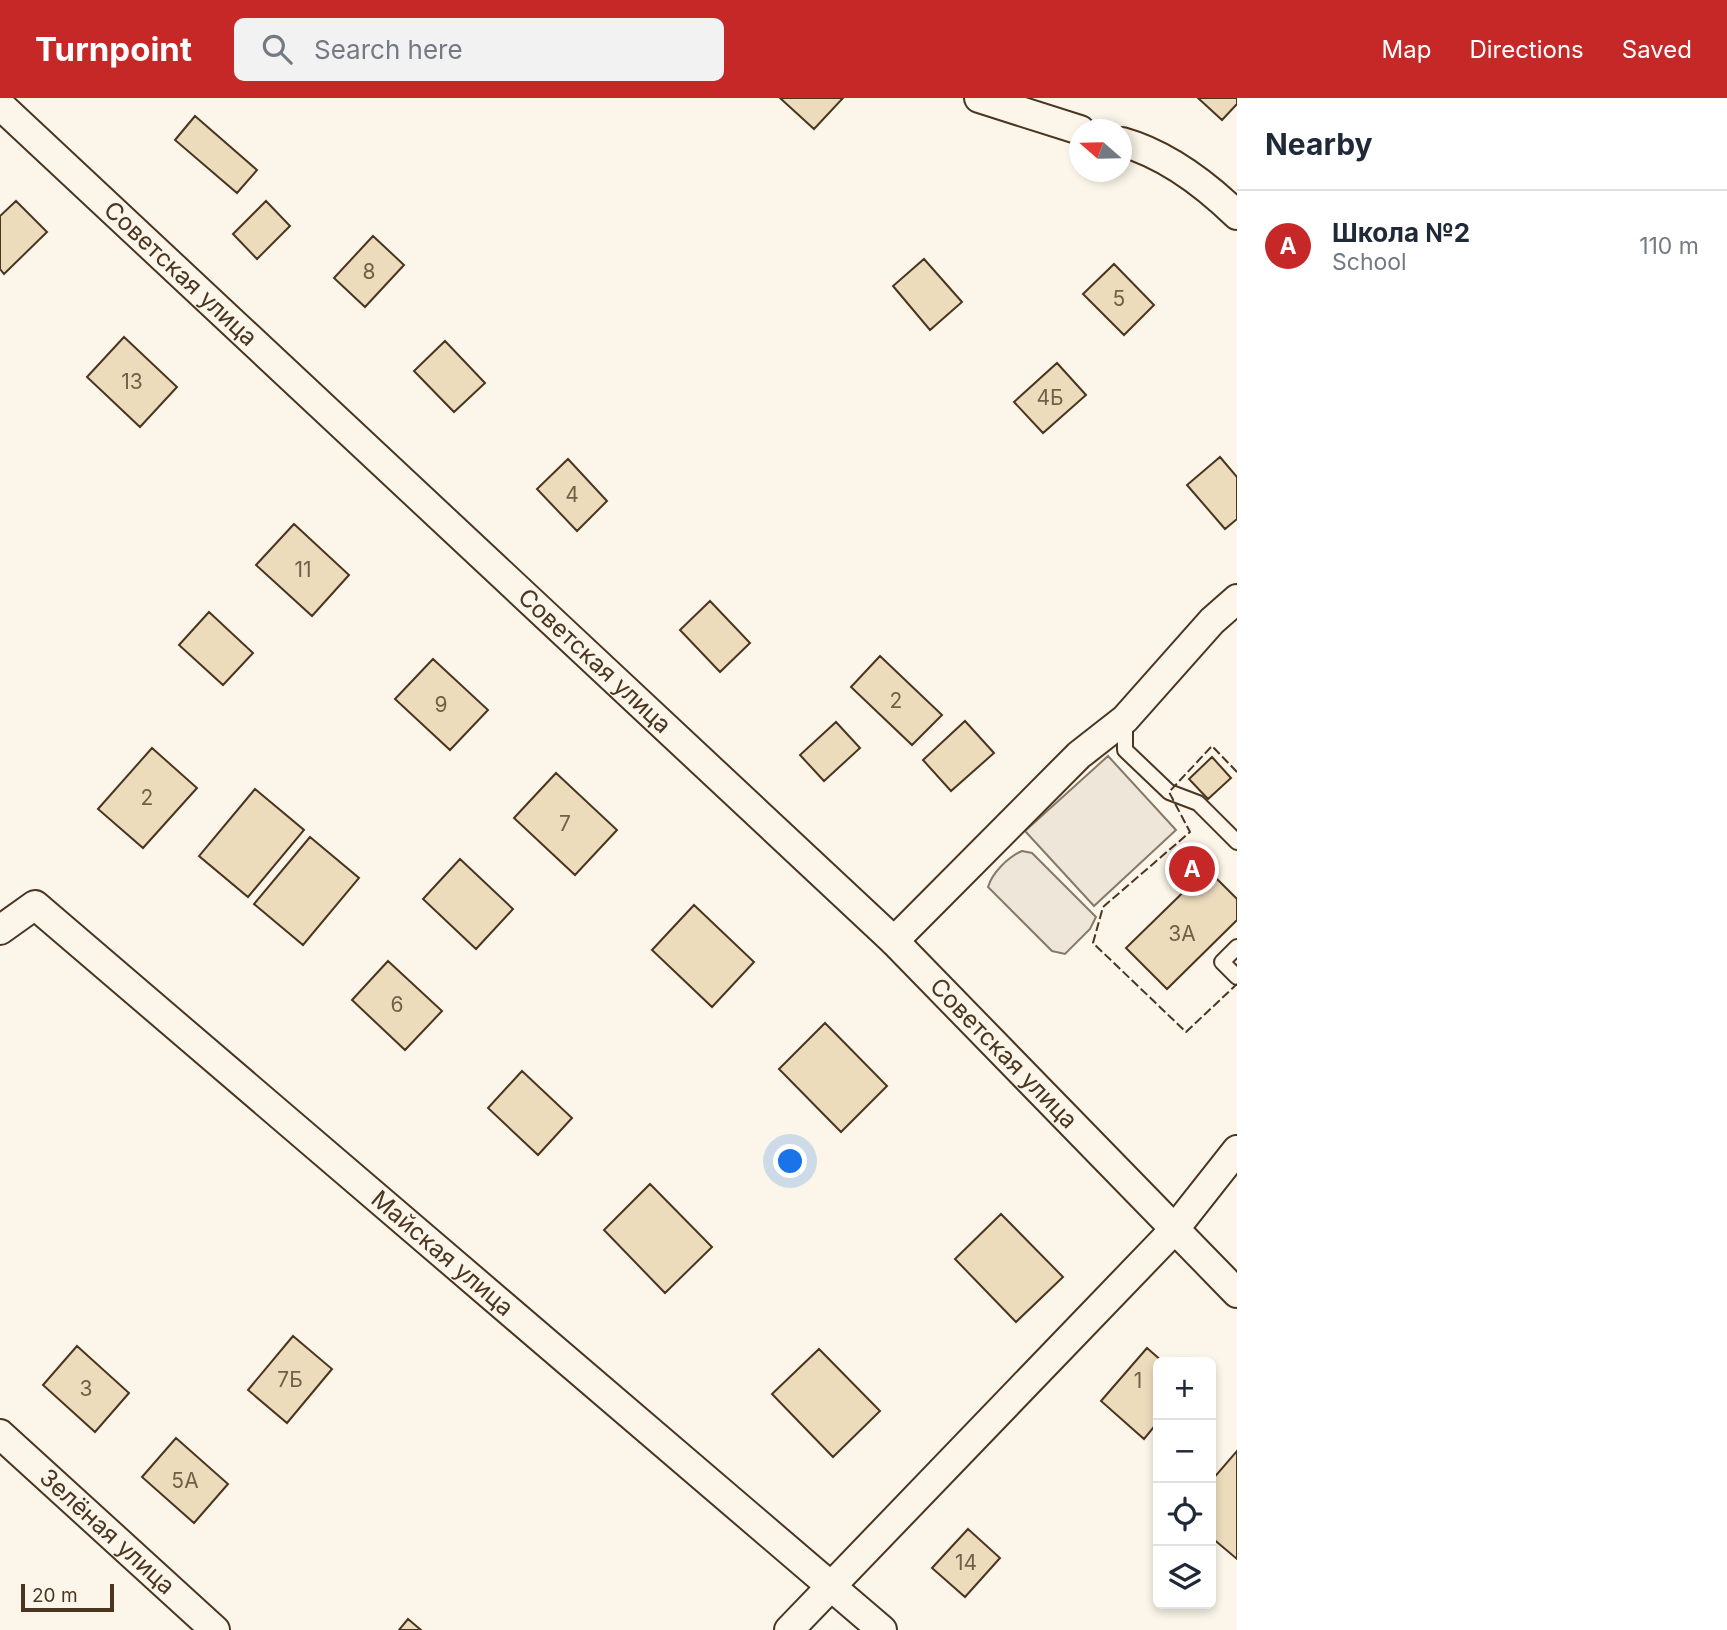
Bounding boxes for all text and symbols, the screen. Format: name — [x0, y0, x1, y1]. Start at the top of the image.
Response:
search box — [234, 18, 724, 81]
text: Turnpoint — [35, 29, 192, 69]
icon: search — [258, 30, 296, 68]
text: Search here — [314, 34, 463, 65]
text: Map — [1382, 35, 1431, 64]
text: Directions — [1469, 35, 1584, 64]
text: Saved — [1622, 35, 1692, 64]
north arrow — [1069, 119, 1132, 182]
text: Nearby — [1265, 126, 1373, 162]
street label: Советская улица — [98, 195, 263, 352]
text: Школа №2 — [1332, 217, 1470, 248]
text: A — [1279, 232, 1297, 260]
text: 110 m — [1639, 232, 1699, 260]
text: School — [1332, 248, 1407, 276]
house number: 8 — [363, 259, 376, 284]
house number: 5 — [1113, 286, 1125, 311]
house number: 13 — [121, 369, 143, 394]
house number: 4Б — [1036, 385, 1064, 410]
house number: 4 — [565, 482, 579, 507]
house number: 11 — [294, 557, 312, 582]
street label: Советская улица — [512, 582, 677, 739]
house number: 2 — [890, 688, 902, 713]
house number: 9 — [434, 692, 448, 717]
house number: 2 — [141, 785, 153, 810]
house number: 7 — [559, 811, 571, 836]
pin: A — [1169, 843, 1215, 895]
house number: 3А — [1168, 921, 1196, 946]
street label: Советская улица — [924, 972, 1084, 1134]
house number: 6 — [390, 992, 404, 1017]
your location — [773, 1144, 807, 1178]
street label: Майская улица — [366, 1184, 520, 1322]
map controls — [1153, 1357, 1216, 1609]
button: + — [1153, 1357, 1216, 1420]
house number: 7Б — [277, 1367, 303, 1392]
house number: 1 — [1134, 1368, 1142, 1393]
house number: 3 — [80, 1376, 92, 1401]
button: − — [1153, 1420, 1216, 1483]
street label: Зелёная улица — [34, 1462, 181, 1600]
house number: 5А — [171, 1468, 199, 1493]
button: locate — [1153, 1483, 1216, 1546]
button: layers — [1153, 1546, 1216, 1609]
house number: 14 — [955, 1550, 977, 1575]
scale bar — [21, 1581, 114, 1613]
text: 20 m — [32, 1584, 78, 1607]

